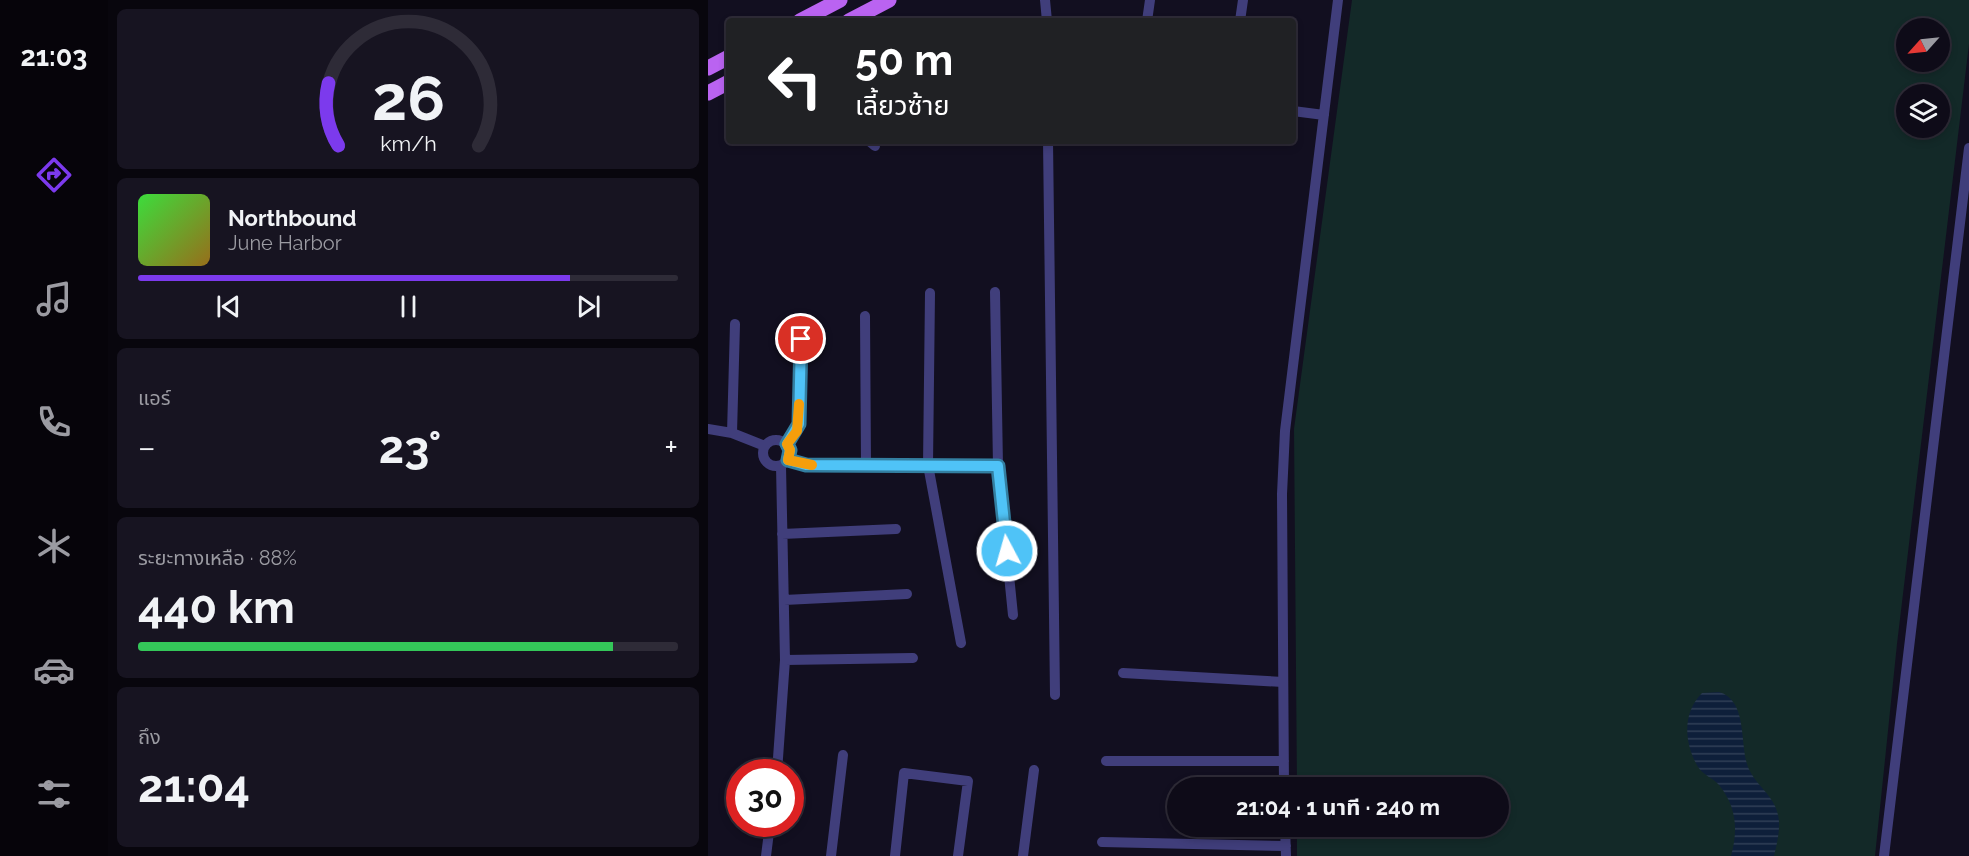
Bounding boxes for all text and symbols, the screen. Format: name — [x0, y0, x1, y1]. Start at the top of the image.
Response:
north arrow — [1896, 18, 1950, 72]
map controls — [1896, 18, 1950, 138]
text: 50 m — [855, 36, 953, 85]
text: 21:03 — [21, 41, 87, 72]
icon: left — [756, 42, 834, 120]
text: 26 — [371, 61, 445, 135]
button: layers — [1896, 84, 1950, 138]
text: เลี้ยวซ้าย — [855, 90, 949, 121]
text: km/h — [380, 132, 436, 157]
icon: directions — [33, 154, 75, 196]
text: Northbound — [228, 205, 357, 231]
text: June Harbor — [228, 231, 342, 255]
icon: music — [33, 278, 75, 320]
icon: previous — [212, 290, 245, 323]
icon: pause — [392, 290, 425, 323]
icon: next — [572, 290, 605, 323]
pin — [775, 313, 826, 364]
icon: arrive — [784, 322, 817, 355]
text: แอร์ — [138, 386, 170, 410]
icon: phone — [33, 401, 75, 443]
text: 23° — [379, 421, 441, 474]
text: − — [138, 428, 156, 467]
text: + — [664, 428, 678, 467]
position arrow — [975, 519, 1039, 583]
icon: climate — [33, 525, 75, 567]
text: ระยะทางเหลือ · 88% — [138, 546, 297, 570]
text: 440 km — [138, 581, 295, 634]
icon: car — [33, 649, 75, 691]
text: ถึง — [138, 725, 161, 749]
speed limit sign: 30 — [726, 759, 804, 837]
text: 21:04 — [138, 760, 250, 813]
icon: filters — [33, 773, 75, 815]
text: 21:04 · 1 นาที · 240 m — [1236, 794, 1440, 820]

